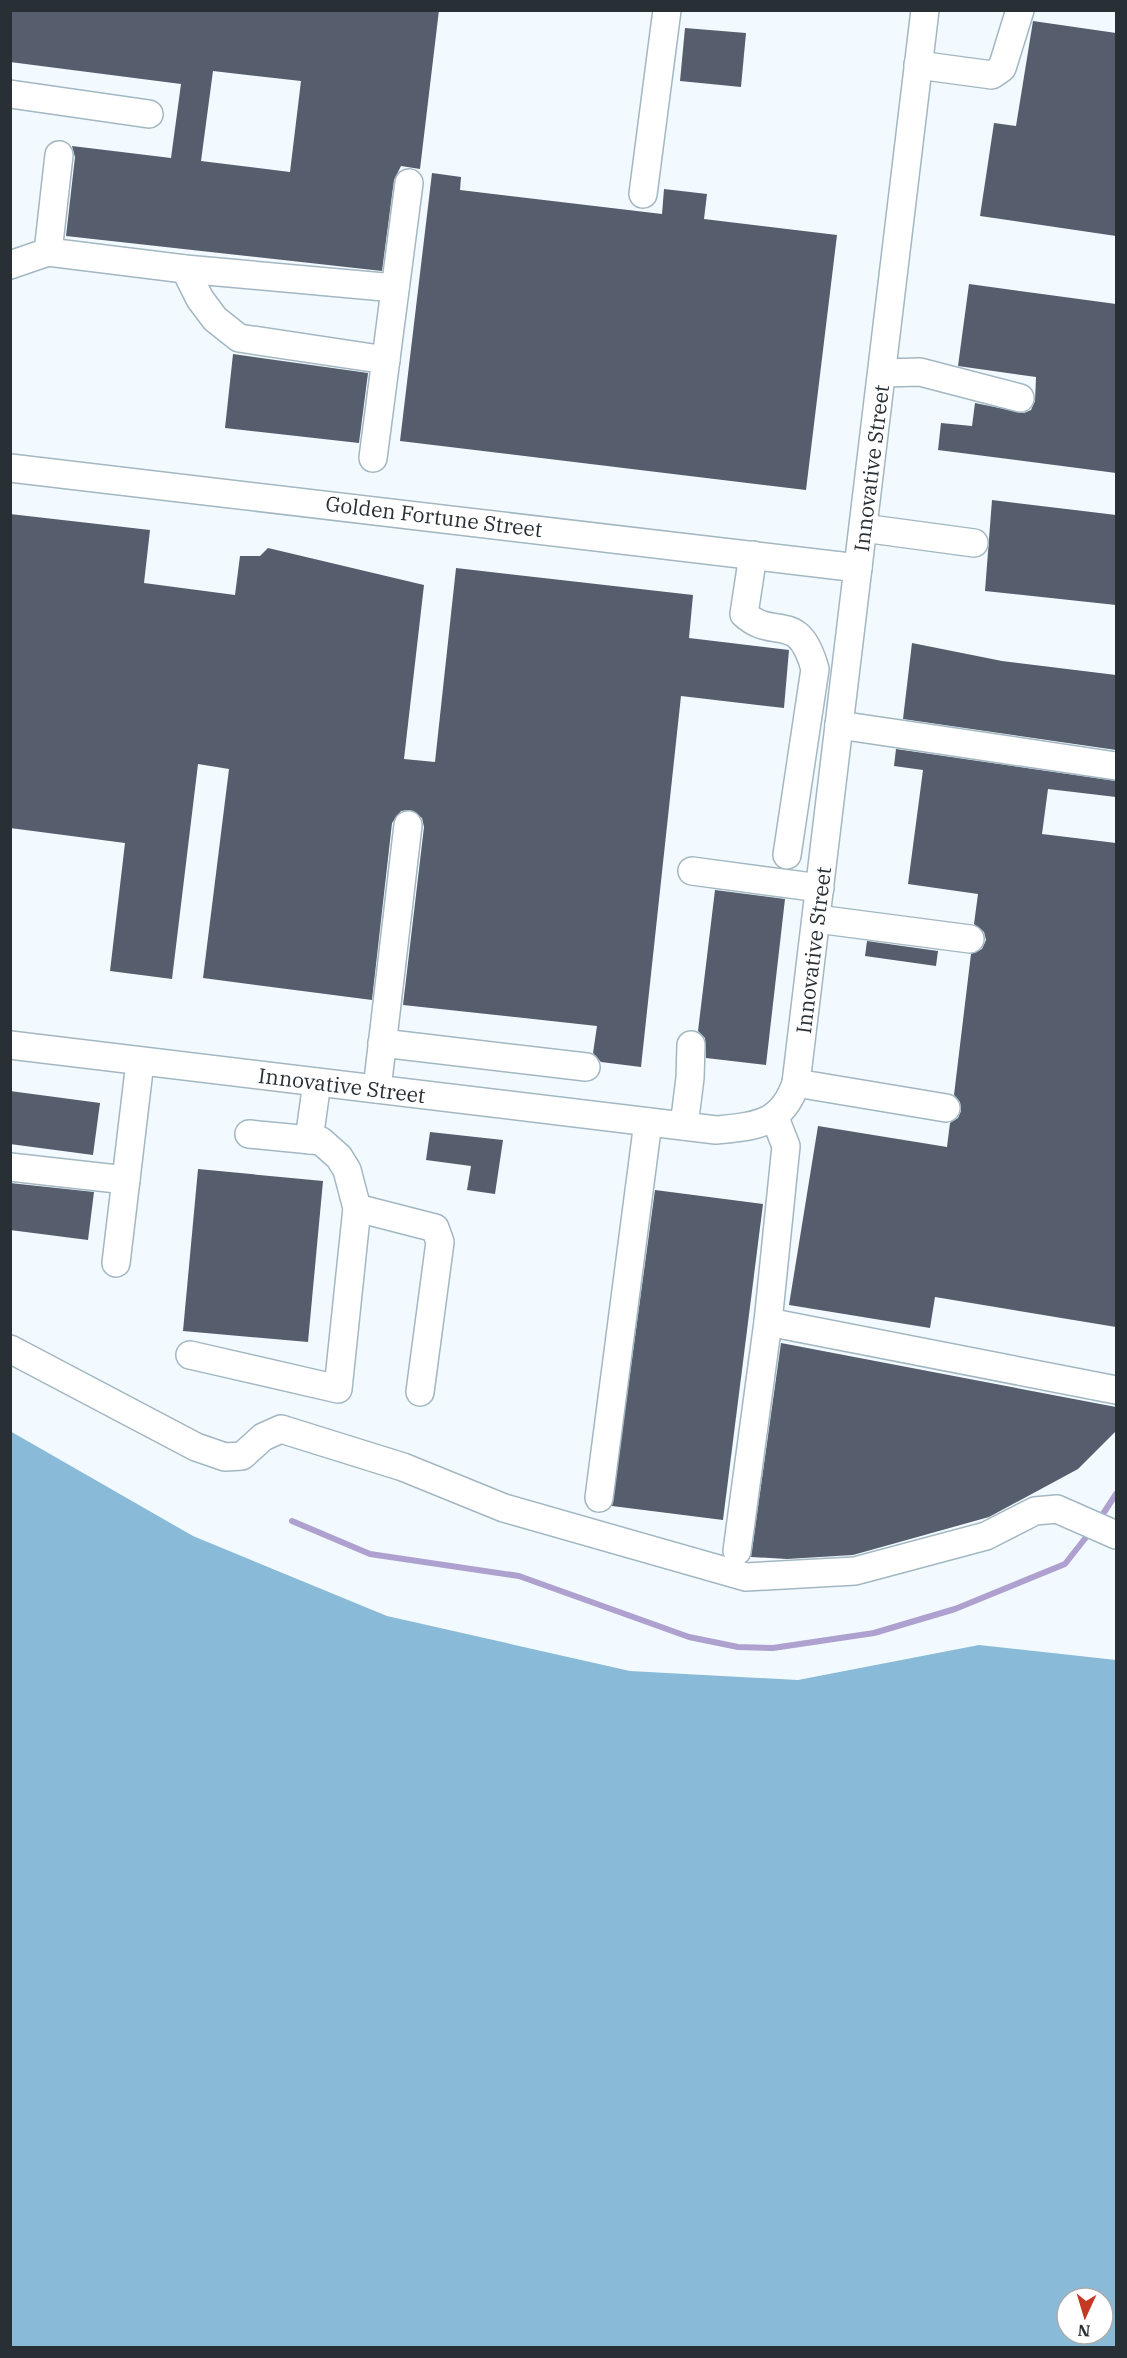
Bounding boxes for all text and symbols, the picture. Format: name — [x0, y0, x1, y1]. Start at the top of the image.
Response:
street label: Innovative Street — [847, 383, 895, 553]
street label: Golden Fortune Street — [324, 489, 544, 543]
street label: Innovative Street — [789, 865, 837, 1035]
street label: Innovative Street — [257, 1061, 427, 1109]
north arrow — [1055, 2286, 1115, 2346]
text: N — [1077, 2321, 1091, 2341]

